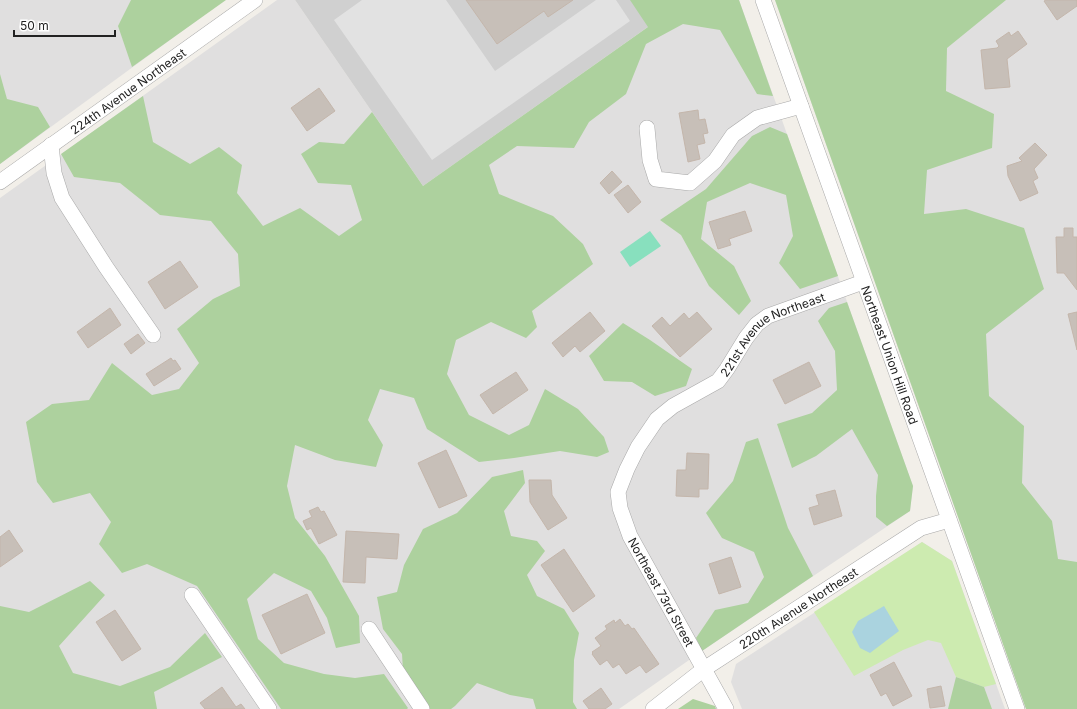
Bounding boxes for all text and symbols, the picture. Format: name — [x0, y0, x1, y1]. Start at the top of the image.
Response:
scale bar — [14, 12, 115, 38]
text: 50 m — [20, 18, 49, 33]
street label: 224th Avenue Northeast — [67, 44, 189, 137]
street label: Northeast Union Hill Road — [858, 284, 922, 426]
street label: 221st Avenue Northeast — [717, 289, 827, 379]
street label: Northeast 73rd Street — [625, 535, 697, 649]
street label: 220th Avenue Northeast — [736, 564, 860, 652]

